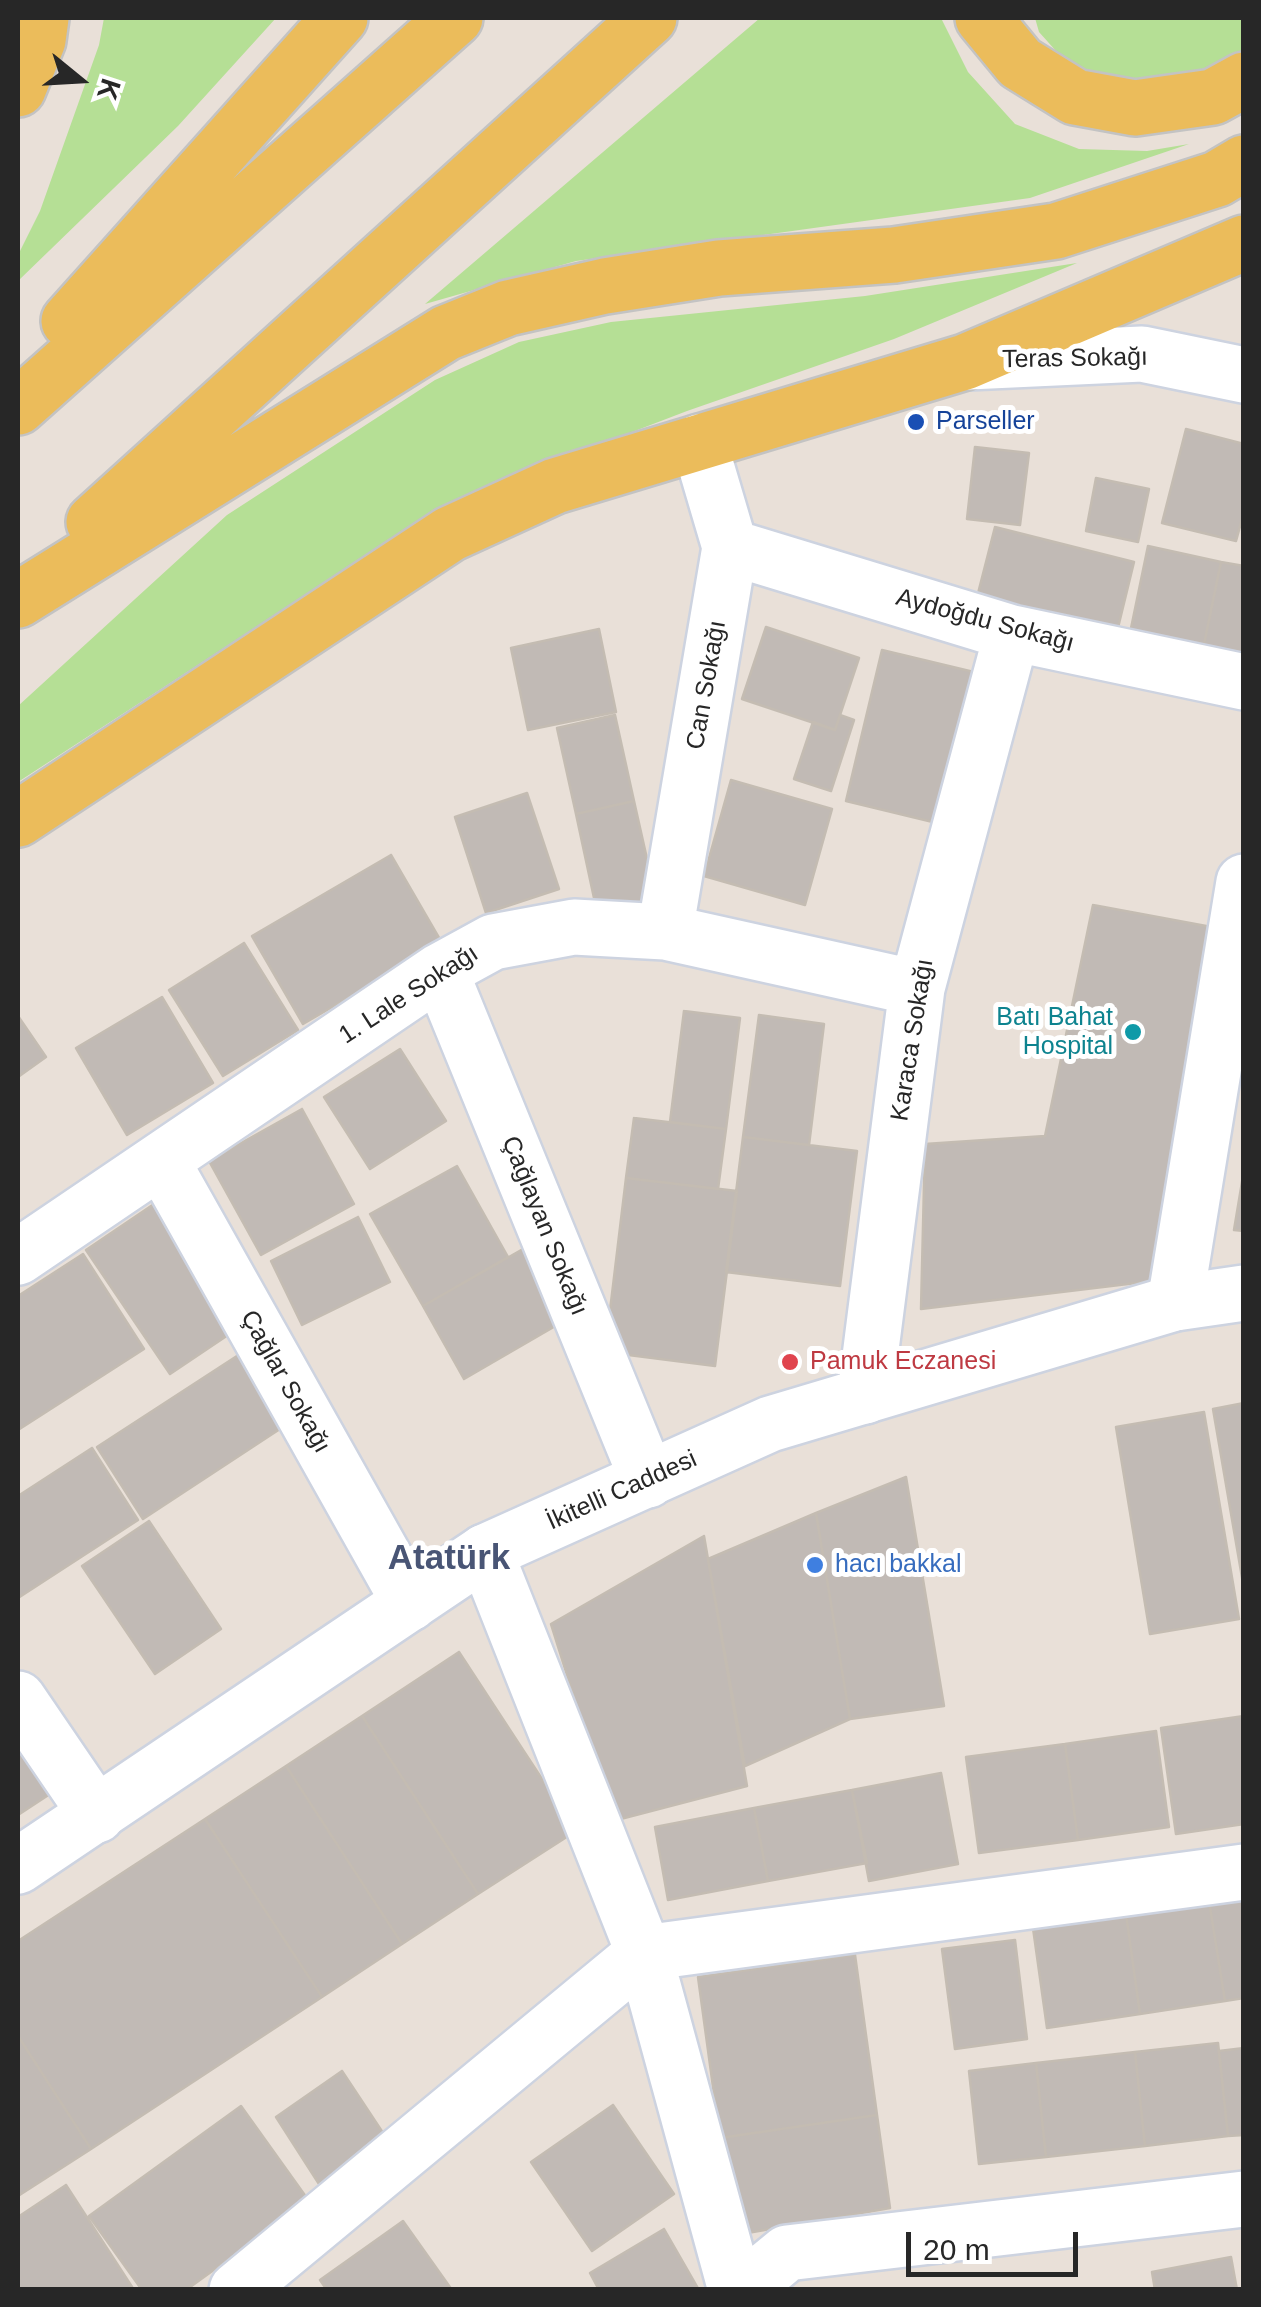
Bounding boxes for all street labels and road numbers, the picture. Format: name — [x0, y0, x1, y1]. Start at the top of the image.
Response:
street label: Teras Sokağı — [1002, 343, 1148, 375]
street label: Aydoğdu Sokağı — [893, 583, 1077, 659]
street label: Can Sokağı — [681, 618, 733, 752]
street label: 1. Lale Sokağı — [334, 939, 484, 1051]
street label: Karaca Sokağı — [885, 957, 941, 1123]
street label: Çağlayan Sokağı — [494, 1132, 594, 1320]
street label: Çağlar Sokağı — [233, 1305, 337, 1459]
street label: İkitelli Caddesi — [542, 1445, 702, 1537]

